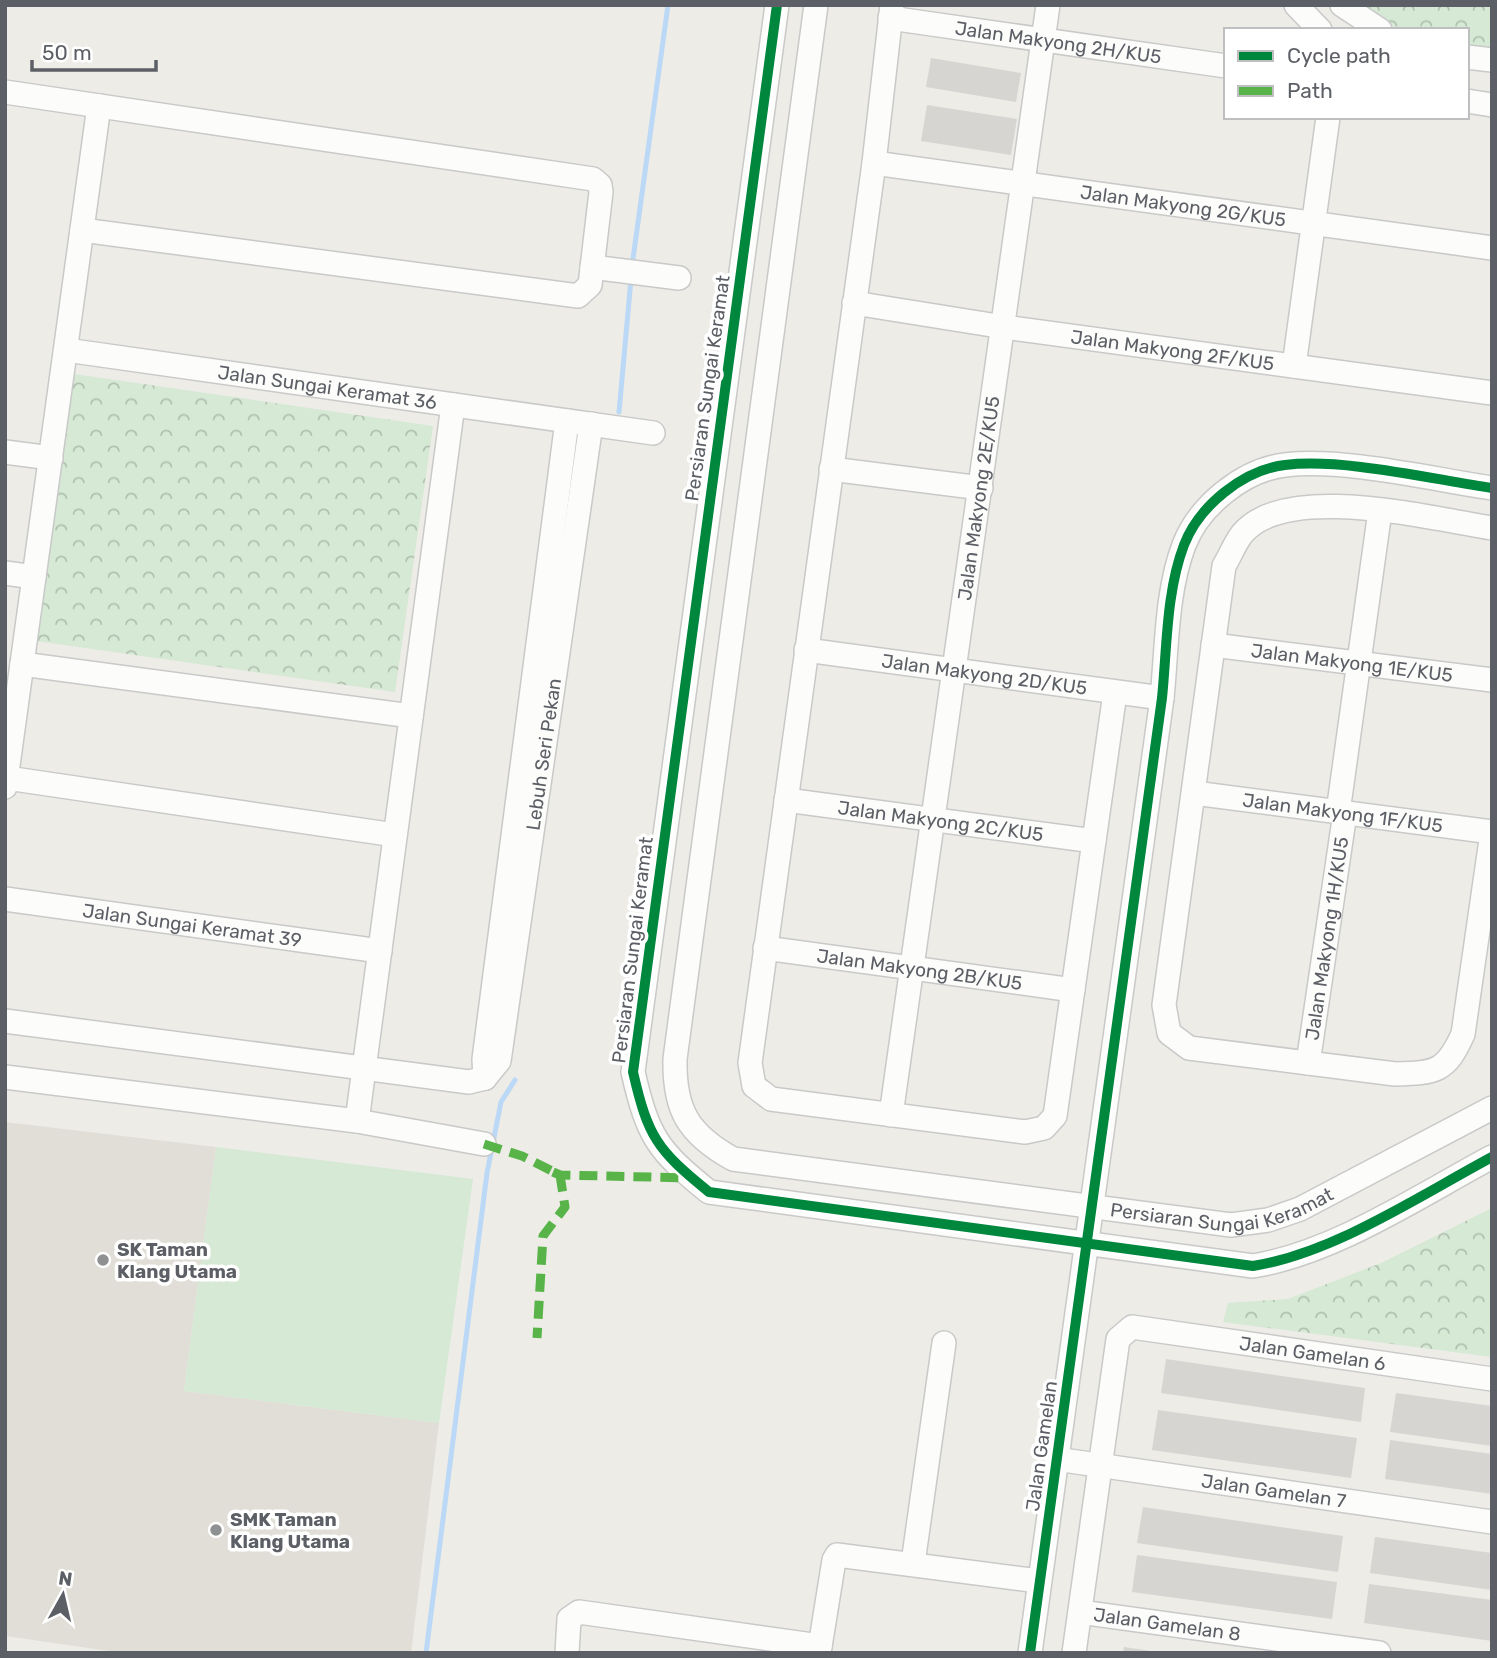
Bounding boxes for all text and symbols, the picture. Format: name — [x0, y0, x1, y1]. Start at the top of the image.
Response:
street label: Jalan Makyong 2H/KU5 — [953, 16, 1163, 69]
scale bar — [32, 28, 156, 72]
legend — [1224, 28, 1469, 119]
text: 50 m — [42, 40, 92, 65]
text: Cycle path — [1287, 43, 1391, 68]
text: Path — [1287, 78, 1333, 103]
street label: Jalan Makyong 2G/KU5 — [1079, 180, 1287, 232]
street label: Persiaran Sungai Keramat — [680, 273, 735, 503]
street label: Jalan Makyong 2F/KU5 — [1069, 325, 1276, 375]
street label: Jalan Sungai Keramat 36 — [216, 361, 438, 414]
street label: Jalan Makyong 2E/KU5 — [953, 394, 1005, 602]
street label: Jalan Makyong 1E/KU5 — [1250, 639, 1454, 687]
street label: Jalan Makyong 2D/KU5 — [880, 649, 1089, 700]
street label: Lebuh Seri Pekan — [521, 677, 566, 832]
street label: Jalan Makyong 1F/KU5 — [1241, 788, 1444, 837]
street label: Jalan Makyong 2C/KU5 — [836, 796, 1045, 846]
street label: Persiaran Sungai Keramat — [607, 835, 658, 1065]
street label: Jalan Makyong 1H/KU5 — [1301, 835, 1353, 1042]
street label: Jalan Sungai Keramat 39 — [81, 899, 303, 952]
street label: Jalan Makyong 2B/KU5 — [815, 944, 1024, 995]
street label: Persiaran Sungai Keramat — [1109, 1182, 1338, 1237]
place label: SK Taman Klang Utama — [117, 1238, 237, 1283]
marker: SK Taman Klang Utama — [95, 1252, 111, 1268]
street label: Jalan Gamelan 6 — [1238, 1332, 1387, 1376]
street label: Jalan Gamelan — [1021, 1379, 1062, 1513]
street label: Jalan Gamelan 7 — [1200, 1469, 1348, 1513]
place label: SMK Taman Klang Utama — [230, 1508, 350, 1553]
marker: SMK Taman Klang Utama — [208, 1522, 224, 1538]
north arrow — [28, 1560, 98, 1630]
text: N — [57, 1566, 74, 1591]
street label: Jalan Gamelan 8 — [1092, 1603, 1242, 1646]

